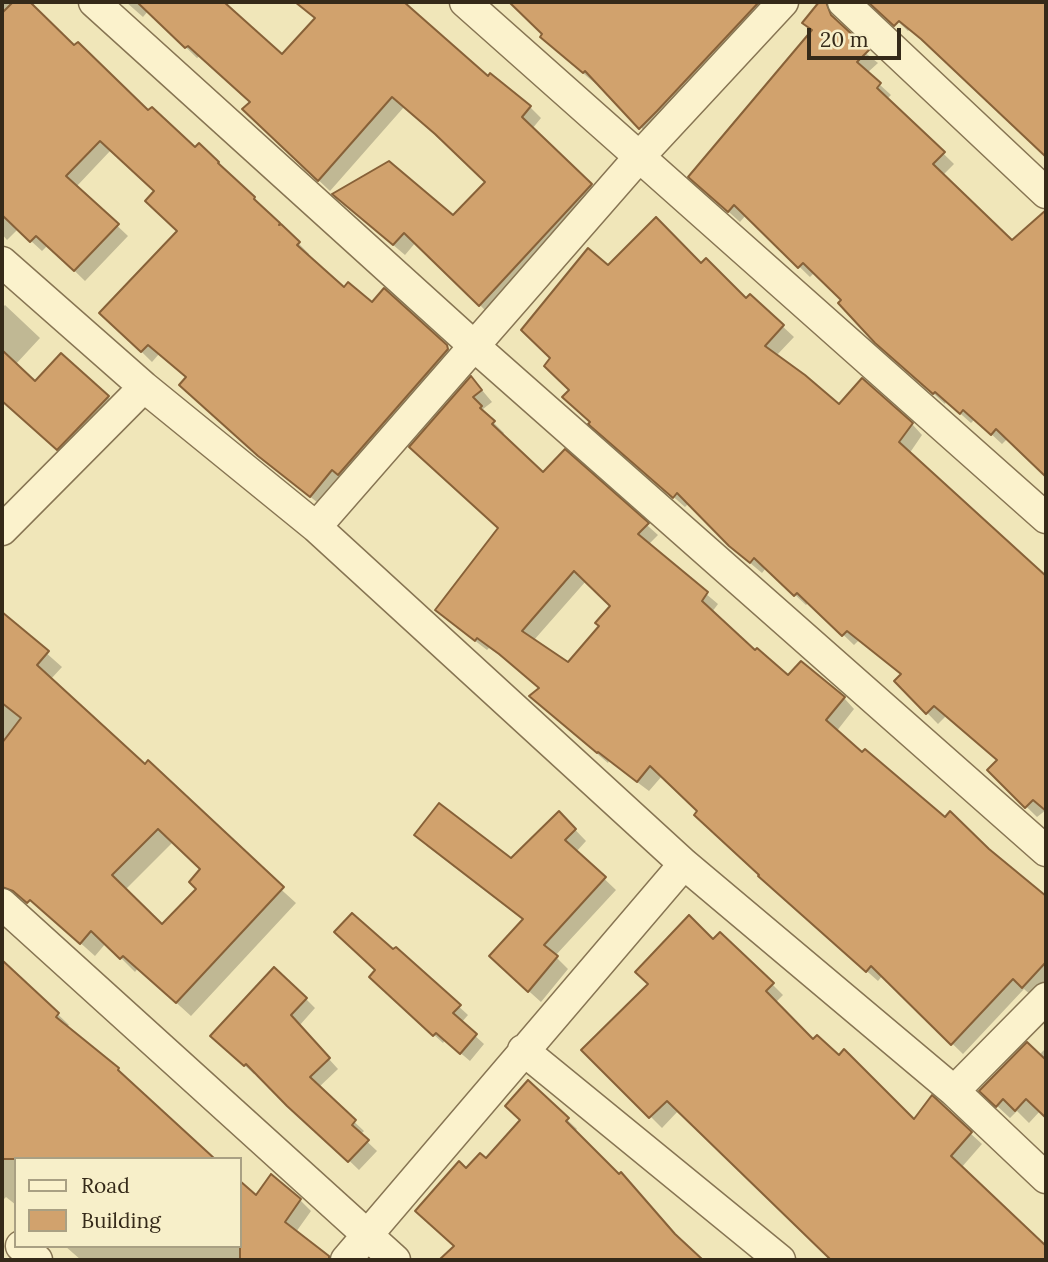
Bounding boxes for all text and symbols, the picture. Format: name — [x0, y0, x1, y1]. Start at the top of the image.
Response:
scale bar — [810, 14, 904, 58]
text: 20 m — [820, 26, 869, 53]
legend — [14, 1157, 242, 1248]
text: Road — [81, 1172, 130, 1199]
text: Building — [81, 1207, 161, 1234]

